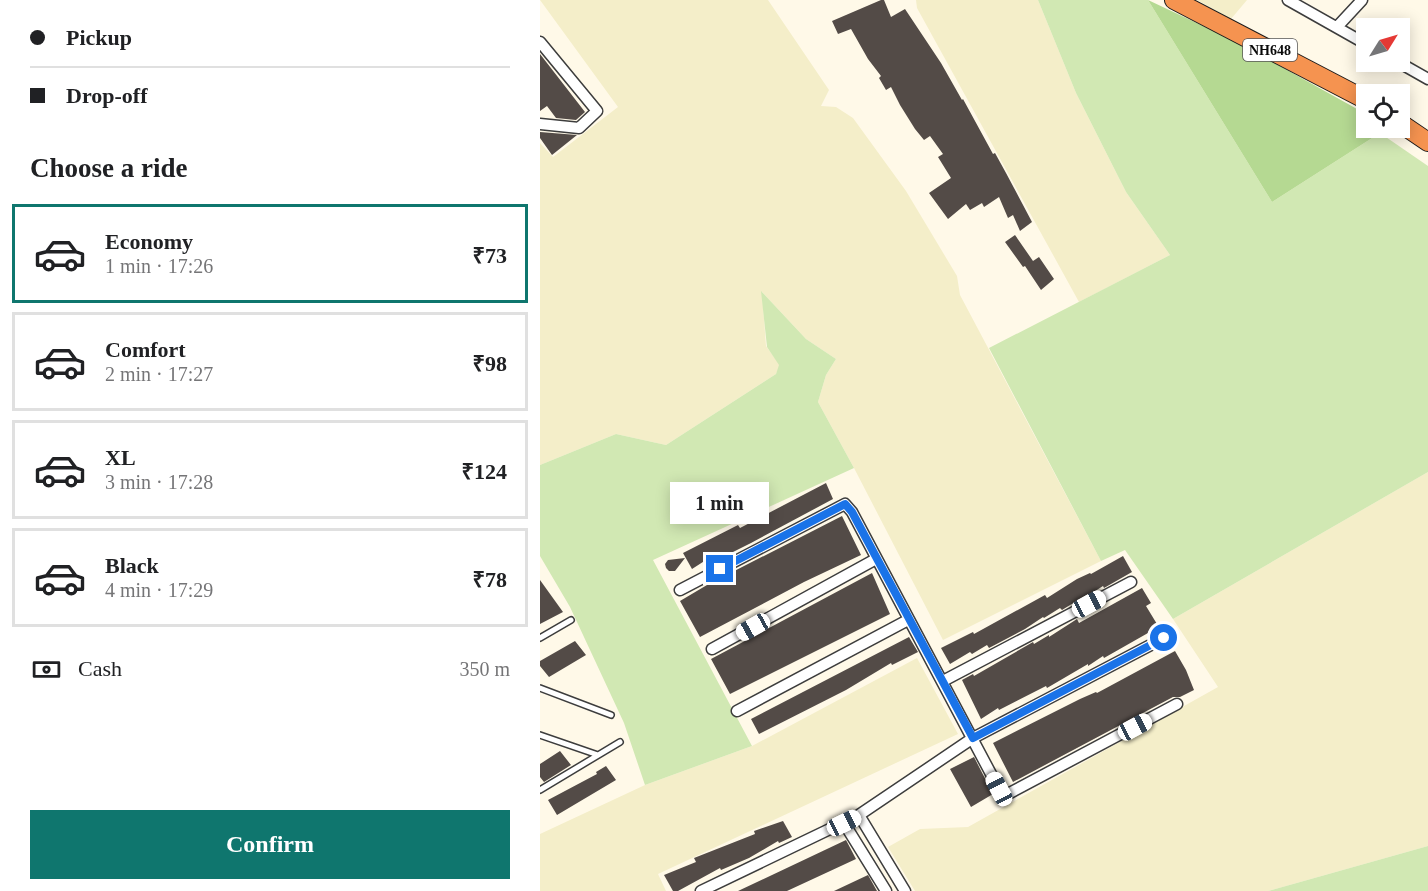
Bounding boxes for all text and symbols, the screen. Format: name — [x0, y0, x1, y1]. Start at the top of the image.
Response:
north arrow — [1356, 18, 1410, 72]
map controls — [1356, 18, 1410, 138]
text: Pickup — [66, 25, 132, 50]
road number: NH648 — [1243, 39, 1297, 61]
text: Drop-off — [66, 83, 147, 108]
button: locate — [1356, 84, 1410, 138]
text: Choose a ride — [30, 153, 188, 183]
icon: car — [33, 227, 87, 281]
text: Economy — [105, 229, 193, 254]
text: ₹73 — [472, 243, 507, 268]
text: 1 min · 17:26 — [105, 255, 213, 277]
icon: car — [33, 335, 87, 389]
text: Comfort — [105, 337, 186, 362]
text: ₹98 — [472, 351, 507, 376]
text: 2 min · 17:27 — [105, 363, 213, 385]
icon: car — [33, 443, 87, 497]
text: XL — [105, 445, 136, 470]
text: ₹124 — [461, 459, 507, 484]
text: 3 min · 17:28 — [105, 471, 213, 493]
callout: 1 min — [670, 482, 770, 524]
text: 1 min — [695, 492, 744, 514]
icon: car — [33, 551, 87, 605]
text: Black — [105, 553, 159, 578]
route end — [706, 555, 733, 582]
text: ₹78 — [472, 567, 507, 592]
text: 4 min · 17:29 — [105, 579, 213, 601]
car — [1069, 588, 1109, 620]
car — [733, 610, 773, 644]
route start — [1150, 624, 1177, 651]
icon: cash — [30, 653, 63, 686]
text: Cash — [78, 656, 122, 681]
text: 350 m — [459, 658, 510, 680]
car — [1115, 711, 1155, 743]
car — [983, 769, 1015, 809]
car — [824, 807, 864, 839]
button: Confirm — [30, 810, 510, 879]

